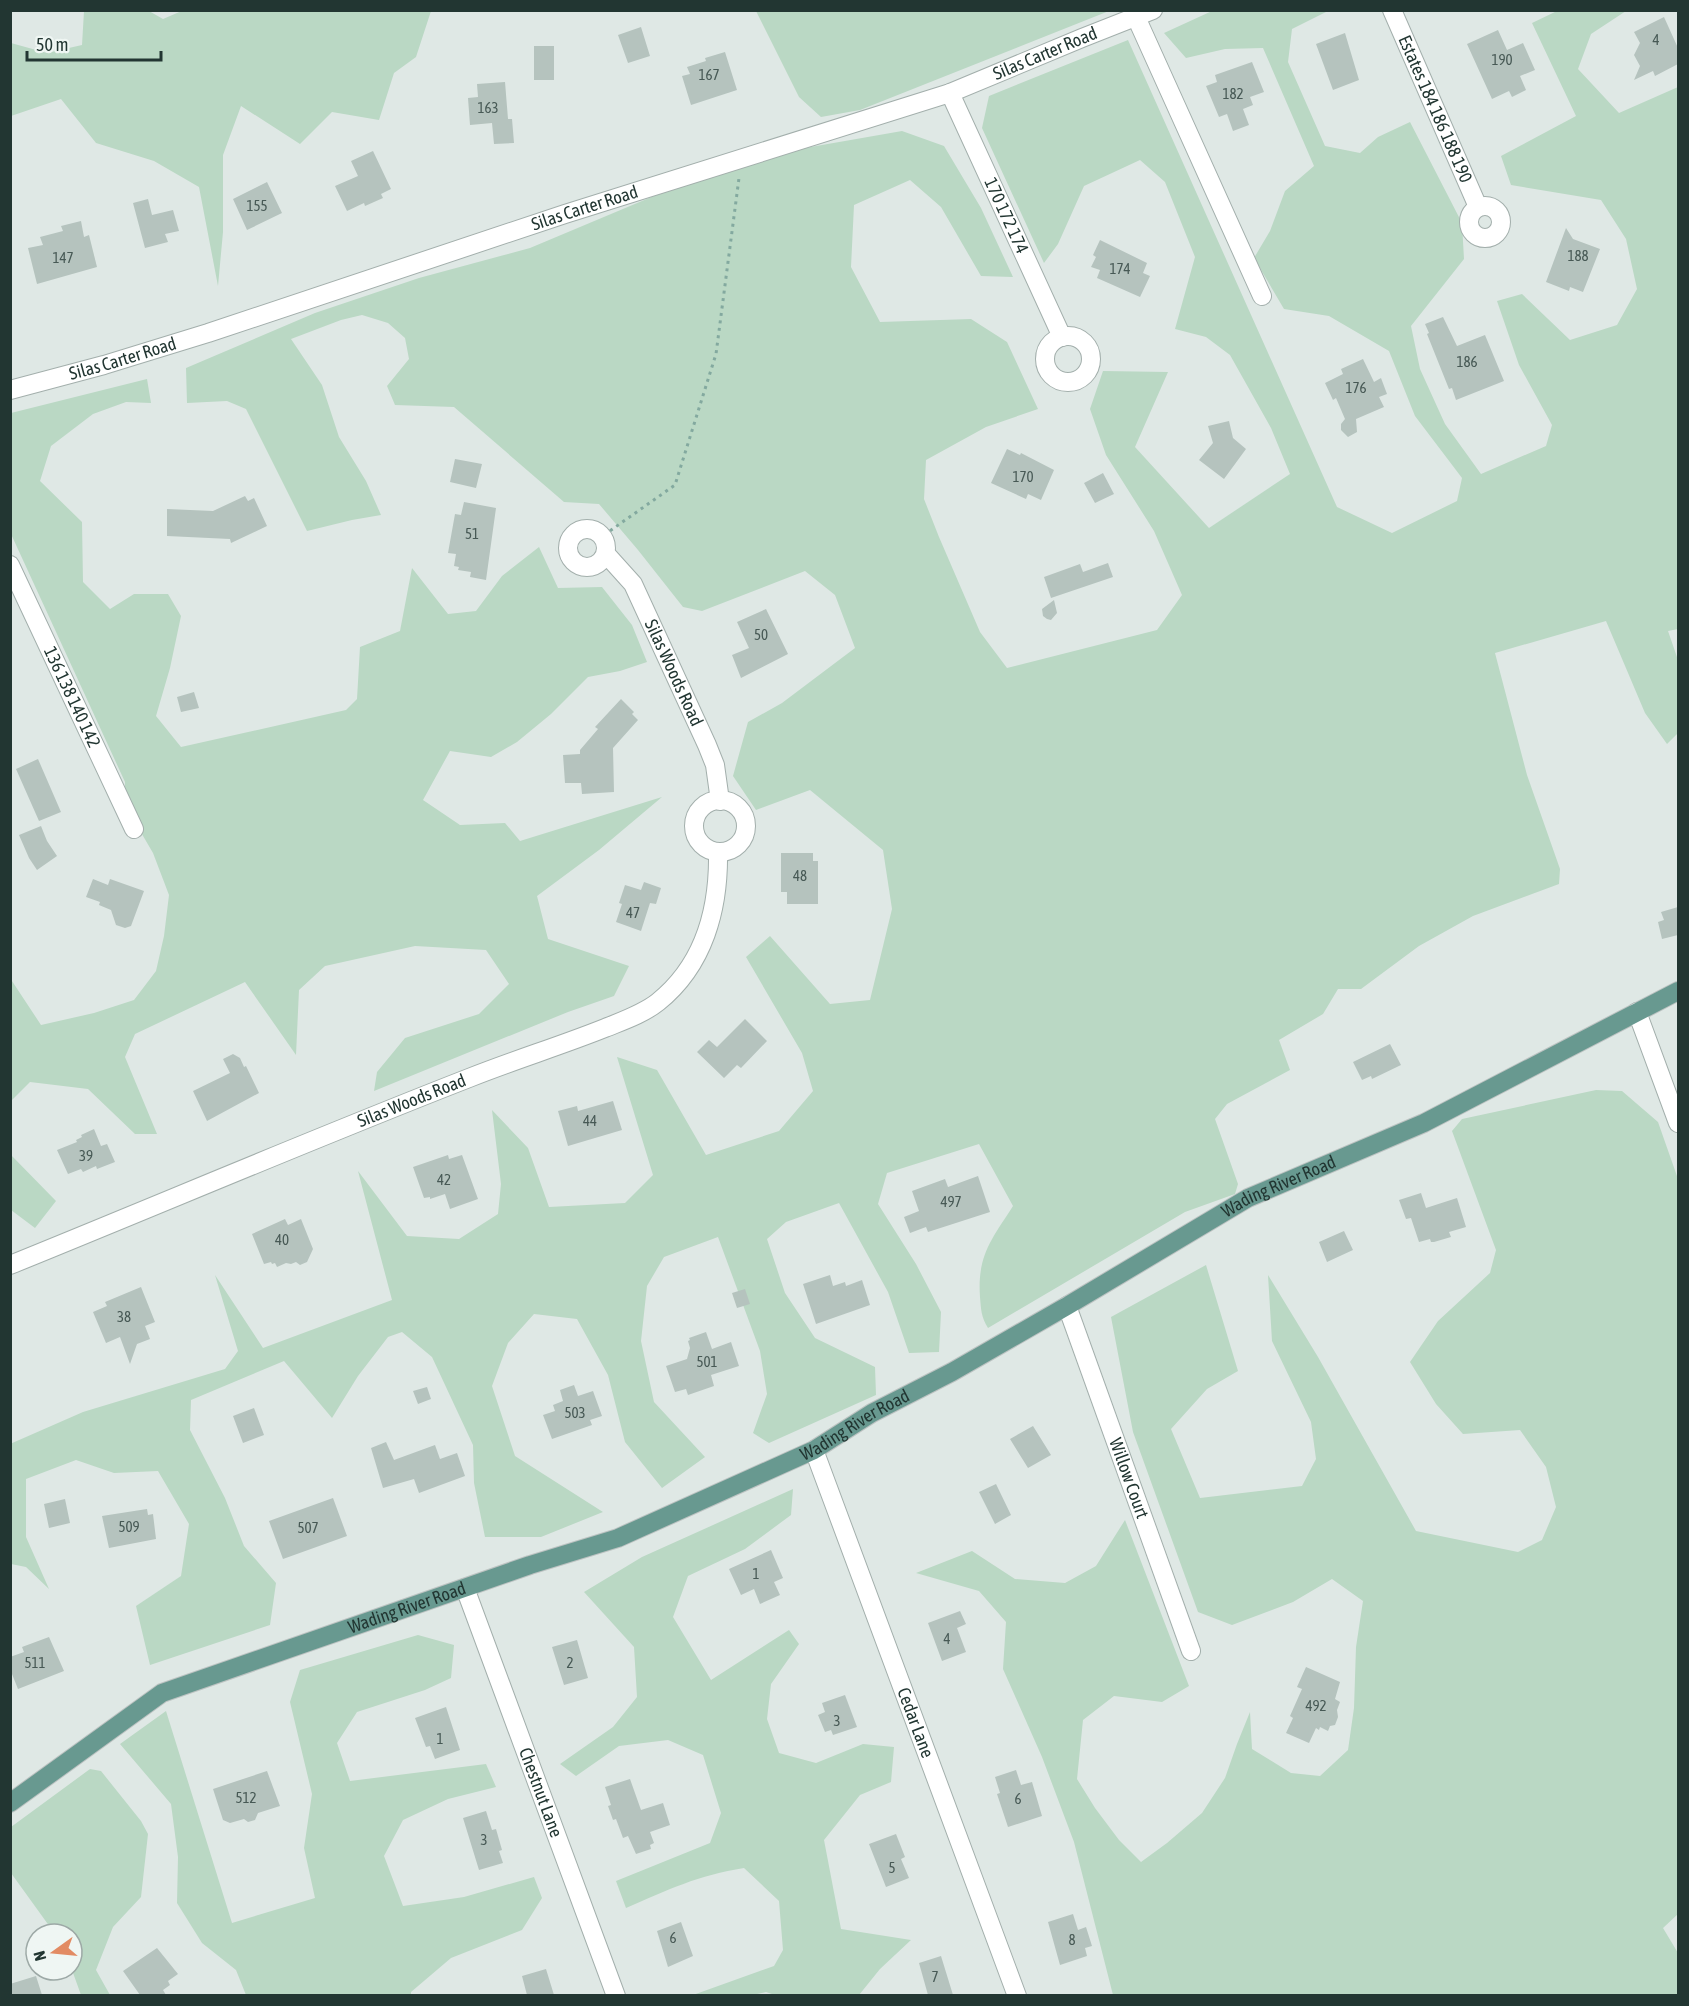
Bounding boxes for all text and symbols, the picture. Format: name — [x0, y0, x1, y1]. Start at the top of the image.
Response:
street label: Silas Carter Road — [990, 22, 1100, 84]
scale bar — [27, 24, 160, 62]
house number: 4 — [1652, 31, 1660, 48]
street label: Estates 184 186 188 190 — [1394, 32, 1477, 186]
text: 50 m — [36, 34, 68, 55]
house number: 190 — [1491, 51, 1513, 68]
house number: 167 — [698, 66, 720, 83]
house number: 182 — [1222, 85, 1244, 102]
house number: 163 — [477, 99, 499, 116]
street label: 170 172 174 — [980, 174, 1033, 257]
street label: Silas Carter Road — [529, 181, 640, 234]
house number: 155 — [246, 197, 268, 214]
house number: 188 — [1567, 247, 1589, 264]
house number: 147 — [52, 249, 74, 266]
house number: 174 — [1109, 260, 1131, 277]
street label: Silas Carter Road — [67, 332, 179, 384]
house number: 186 — [1456, 353, 1478, 370]
house number: 176 — [1345, 379, 1367, 396]
house number: 170 — [1012, 468, 1034, 485]
house number: 51 — [465, 525, 479, 542]
street label: Silas Woods Road — [641, 616, 708, 729]
house number: 50 — [754, 626, 768, 643]
street label: 136 138 140 142 — [40, 643, 105, 751]
house number: 48 — [793, 867, 807, 884]
house number: 47 — [626, 904, 640, 921]
street label: Silas Woods Road — [354, 1069, 469, 1131]
house number: 44 — [583, 1112, 597, 1129]
house number: 39 — [79, 1147, 93, 1164]
street label: Wading River Road — [1218, 1151, 1339, 1221]
house number: 42 — [437, 1171, 451, 1188]
house number: 497 — [940, 1193, 962, 1210]
house number: 40 — [275, 1231, 289, 1248]
house number: 38 — [117, 1308, 131, 1325]
house number: 501 — [696, 1353, 718, 1370]
street label: Wading River Road — [797, 1385, 913, 1465]
house number: 503 — [564, 1404, 586, 1421]
street label: Willow Court — [1105, 1435, 1153, 1521]
house number: 509 — [118, 1518, 140, 1535]
house number: 507 — [297, 1519, 319, 1536]
house number: 1 — [752, 1565, 760, 1582]
street label: Wading River Road — [345, 1577, 468, 1637]
house number: 4 — [943, 1630, 951, 1647]
house number: 511 — [24, 1654, 46, 1671]
house number: 2 — [566, 1654, 574, 1671]
street label: Cedar Lane — [893, 1685, 938, 1761]
house number: 492 — [1305, 1697, 1327, 1714]
house number: 3 — [833, 1712, 841, 1729]
house number: 1 — [436, 1730, 444, 1747]
street label: Chestnut Lane — [515, 1745, 567, 1840]
house number: 512 — [235, 1789, 257, 1806]
house number: 6 — [1014, 1790, 1022, 1807]
house number: 3 — [480, 1831, 488, 1848]
house number: 5 — [888, 1859, 896, 1876]
north arrow — [24, 1922, 84, 1982]
house number: 6 — [669, 1929, 677, 1946]
house number: 8 — [1068, 1931, 1076, 1948]
text: N — [30, 1949, 49, 1963]
house number: 7 — [931, 1968, 939, 1985]

